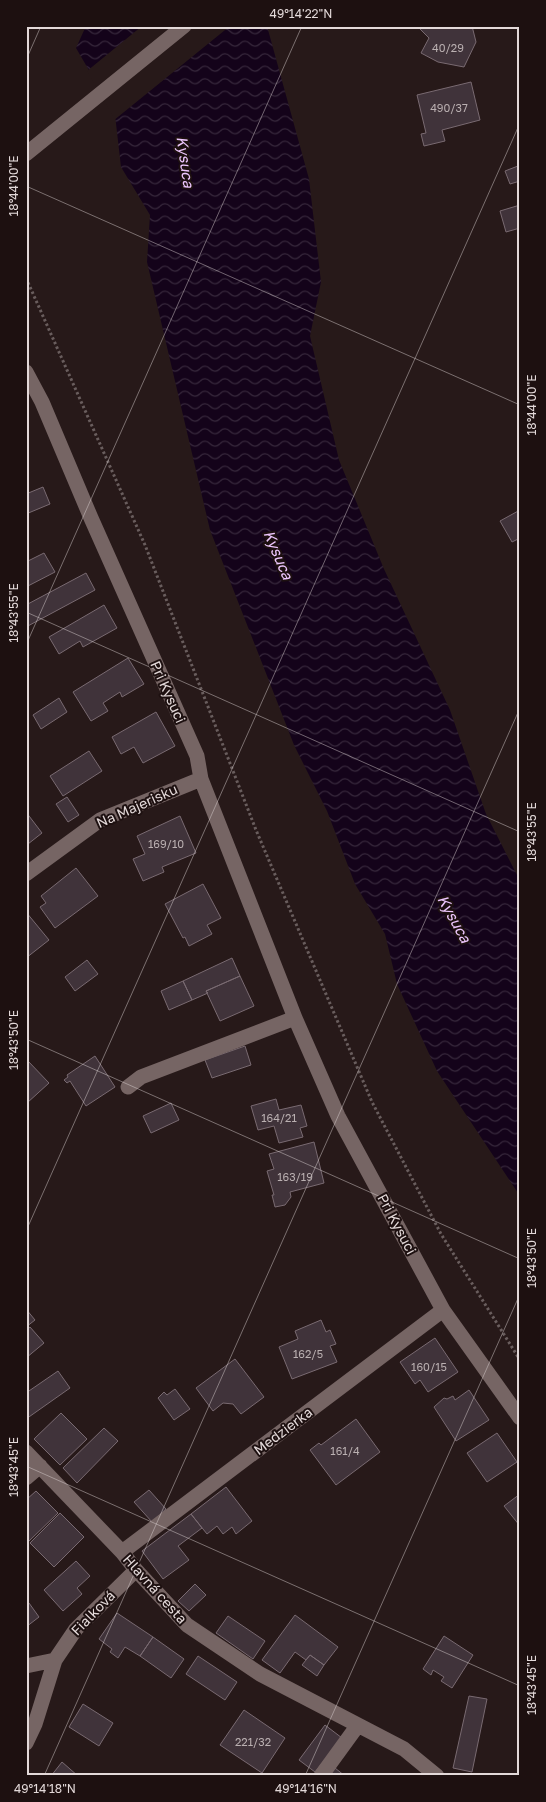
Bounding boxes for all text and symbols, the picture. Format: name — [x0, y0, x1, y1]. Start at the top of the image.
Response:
text: 49°14'22"N — [270, 6, 332, 21]
house number: 40/29 — [432, 41, 464, 54]
house number: 490/37 — [430, 101, 468, 114]
water label: Kysuca — [172, 135, 199, 189]
text: 18°44'00"E — [6, 156, 21, 216]
text: 18°44'00"E — [524, 375, 539, 435]
water label: Kysuca — [260, 527, 298, 583]
text: 18°43'55"E — [6, 583, 21, 643]
street label: Pri Kysuci — [147, 658, 190, 725]
street label: Na Majerisku — [94, 780, 180, 831]
text: 18°43'55"E — [524, 802, 539, 862]
house number: 169/10 — [148, 837, 184, 850]
water label: Kysuca — [434, 891, 476, 946]
text: 18°43'50"E — [6, 1010, 21, 1070]
house number: 164/21 — [261, 1111, 297, 1124]
house number: 163/19 — [277, 1170, 313, 1183]
street label: Pri Kysuci — [374, 1191, 420, 1257]
text: 18°43'50"E — [524, 1228, 539, 1288]
house number: 162/5 — [293, 1347, 323, 1360]
house number: 160/15 — [411, 1360, 447, 1373]
street label: Medzierka — [250, 1403, 315, 1458]
text: 18°43'45"E — [6, 1437, 21, 1497]
house number: 161/4 — [330, 1444, 360, 1457]
street label: Hlavná cesta — [120, 1551, 191, 1627]
street label: Fialková — [67, 1587, 118, 1639]
text: 18°43'45"E — [524, 1655, 539, 1715]
house number: 221/32 — [235, 1735, 271, 1748]
text: 49°14'18"N — [14, 1781, 76, 1796]
text: 49°14'16"N — [275, 1781, 337, 1796]

